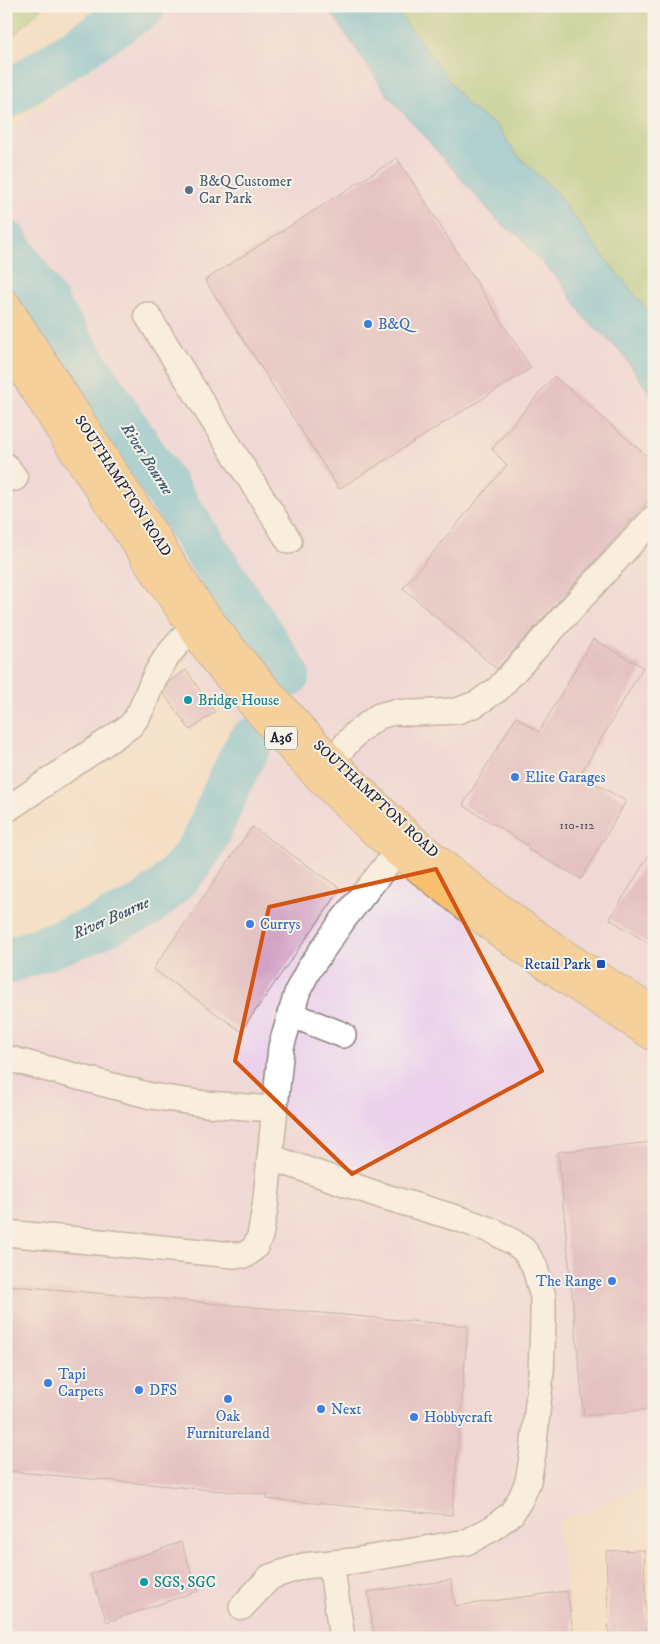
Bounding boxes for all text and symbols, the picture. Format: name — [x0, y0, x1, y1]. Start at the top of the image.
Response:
place label: B&Q Customer Car Park — [199, 172, 292, 208]
marker: B&Q Customer Car Park — [183, 184, 195, 196]
place label: B&Q — [378, 315, 417, 334]
marker: B&Q — [362, 318, 374, 330]
street label: SOUTHAMPTON ROAD — [70, 412, 176, 560]
water label: River Bourne — [116, 419, 178, 499]
place label: Bridge House — [198, 691, 279, 710]
marker: Bridge House — [182, 694, 194, 706]
road number: A36 — [265, 726, 297, 750]
street label: SOUTHAMPTON ROAD — [309, 736, 443, 862]
place label: Elite Garages — [525, 768, 606, 787]
marker: Elite Garages — [509, 771, 521, 783]
house number: 110-112 — [560, 818, 595, 833]
water label: River Bourne — [69, 892, 153, 944]
place label: Currys — [260, 915, 301, 934]
marker: Currys — [244, 918, 256, 930]
place label: Retail Park — [524, 955, 592, 974]
marker: Retail Park — [595, 958, 607, 970]
place label: The Range — [536, 1272, 602, 1291]
marker: The Range — [606, 1275, 618, 1287]
place label: Tapi Carpets — [58, 1365, 103, 1401]
marker: Tapi Carpets — [42, 1377, 54, 1389]
place label: DFS — [149, 1381, 177, 1400]
marker: DFS — [133, 1384, 145, 1396]
marker: Oak Furnitureland — [222, 1393, 234, 1405]
place label: Next — [331, 1400, 362, 1419]
marker: Next — [315, 1403, 327, 1415]
place label: Oak Furnitureland — [186, 1407, 270, 1443]
place label: Hobbycraft — [424, 1408, 493, 1427]
marker: Hobbycraft — [408, 1411, 420, 1423]
place label: SGS, SGC — [154, 1573, 216, 1592]
marker: SGS, SGC — [138, 1576, 150, 1588]

